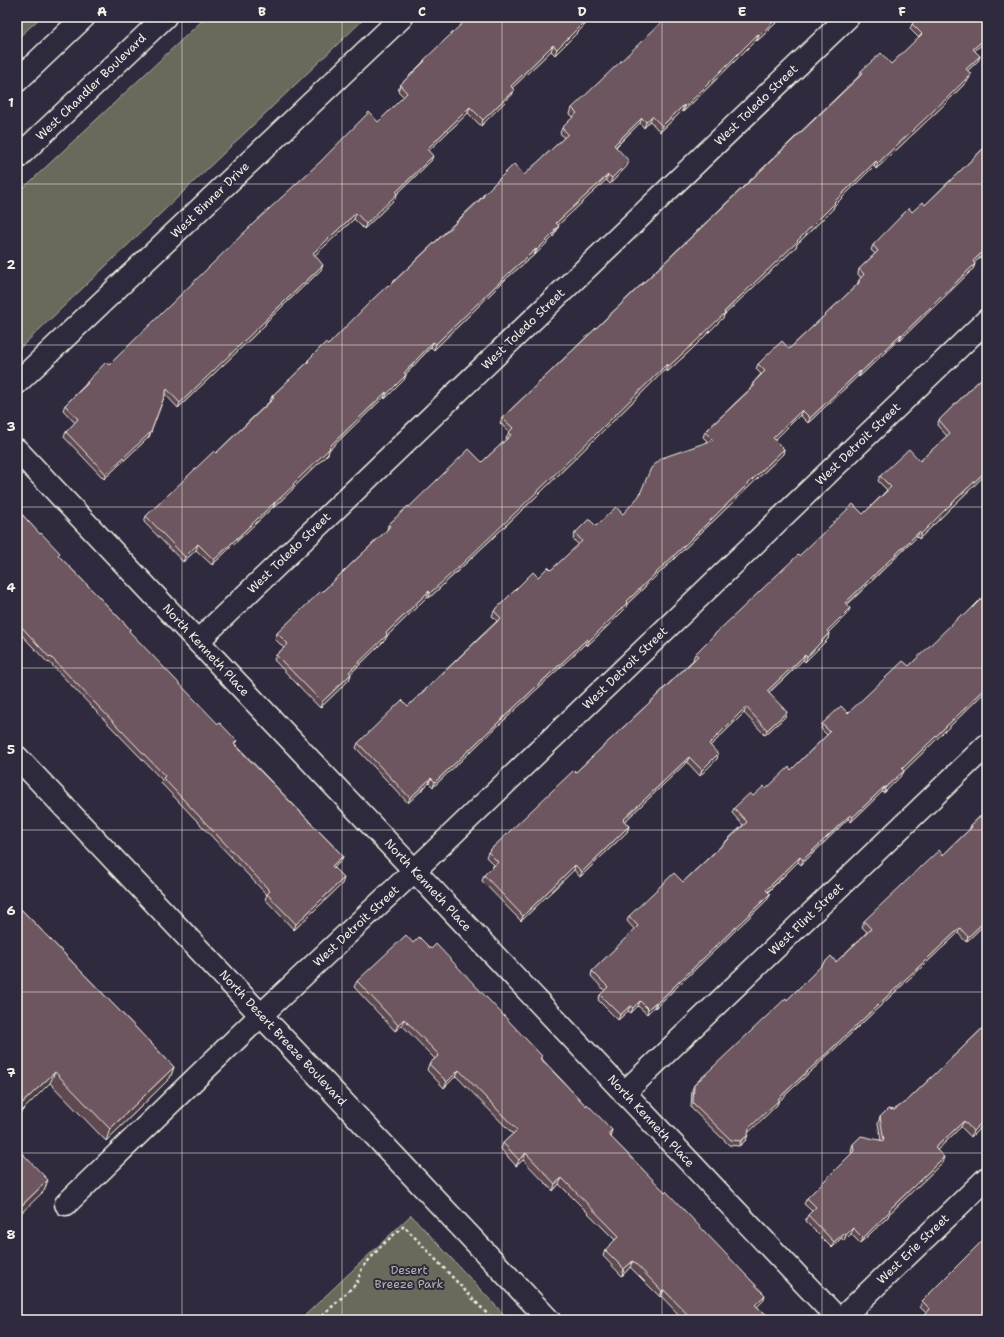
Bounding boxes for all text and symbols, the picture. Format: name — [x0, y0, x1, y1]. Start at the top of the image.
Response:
text: A — [97, 3, 107, 20]
text: B — [258, 3, 266, 20]
text: C — [418, 3, 426, 20]
text: D — [577, 3, 587, 20]
text: E — [738, 3, 747, 20]
text: F — [898, 3, 906, 20]
street label: West Chandler Boulevard — [33, 30, 150, 144]
street label: West Toledo Street — [711, 61, 801, 149]
text: 1 — [8, 94, 14, 111]
street label: West Binner Drive — [167, 158, 253, 242]
text: 2 — [6, 256, 16, 273]
street label: West Toledo Street — [478, 285, 568, 373]
street label: West Detroit Street — [812, 399, 904, 489]
text: 3 — [6, 418, 16, 435]
street label: West Toledo Street — [244, 509, 334, 597]
text: 4 — [6, 579, 16, 596]
street label: North Kenneth Place — [159, 600, 253, 700]
street label: West Detroit Street — [579, 623, 671, 713]
text: 5 — [7, 741, 15, 758]
street label: North Kenneth Place — [381, 835, 475, 935]
street label: West Flint Street — [765, 879, 847, 959]
street label: West Detroit Street — [309, 882, 403, 970]
text: 6 — [6, 902, 16, 919]
street label: North Desert Breeze Boulevard — [216, 967, 351, 1110]
text: 7 — [6, 1064, 16, 1081]
street label: North Kenneth Place — [604, 1071, 698, 1171]
street label: West Erie Street — [873, 1210, 953, 1288]
text: 8 — [6, 1226, 16, 1243]
park label: Desert Breeze Park — [375, 1262, 444, 1292]

